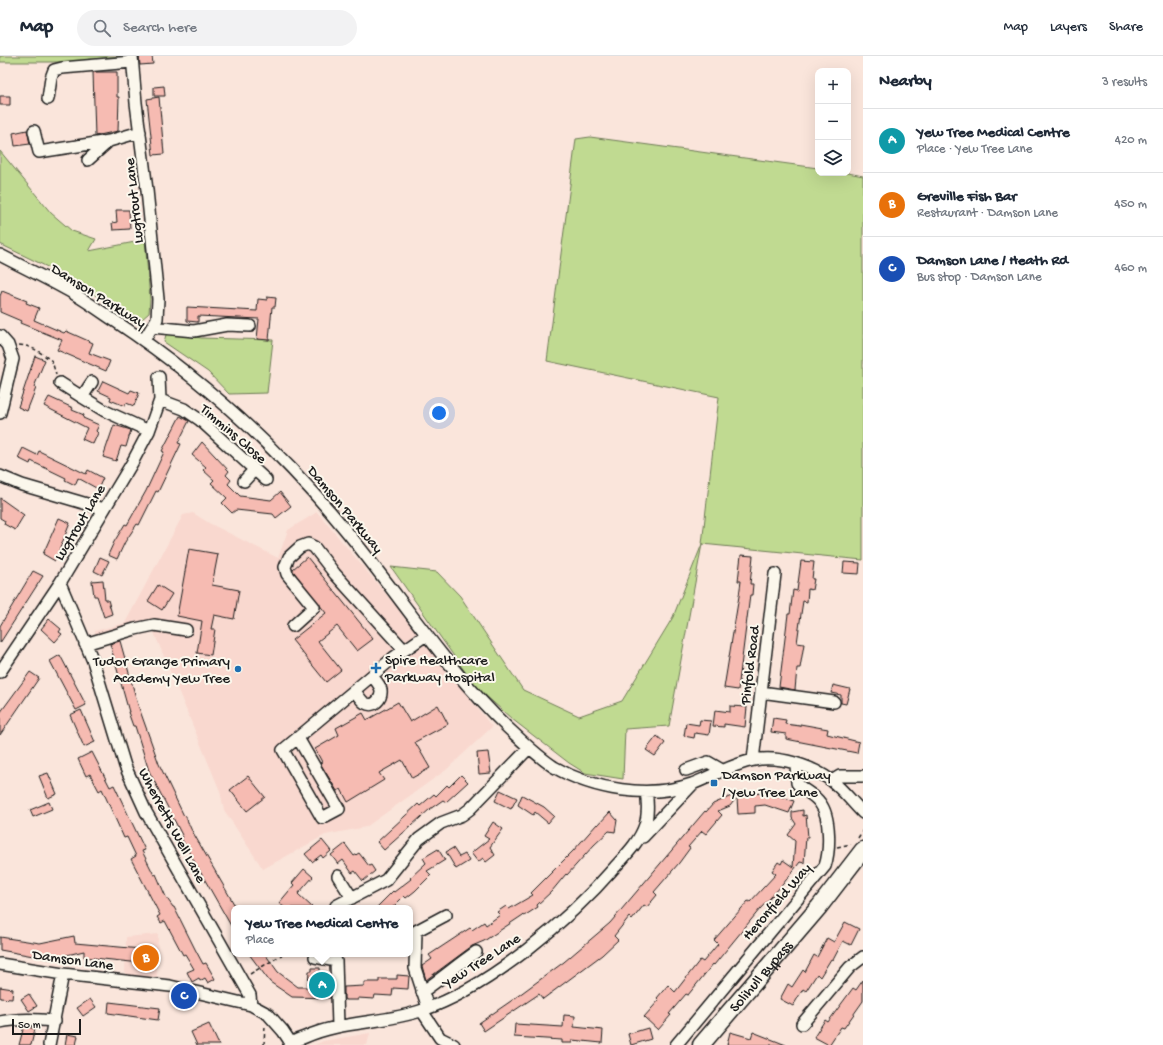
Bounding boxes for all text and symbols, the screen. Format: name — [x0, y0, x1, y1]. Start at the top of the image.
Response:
search box — [77, 10, 357, 46]
text: Map — [20, 16, 53, 39]
icon: search — [91, 17, 113, 39]
text: Search here — [123, 19, 197, 37]
text: Map — [1004, 19, 1028, 36]
text: Layers — [1050, 19, 1087, 36]
text: Share — [1109, 19, 1143, 36]
map controls — [815, 68, 851, 176]
button: + — [815, 68, 851, 104]
text: Nearby — [879, 72, 932, 92]
text: 3 results — [1102, 75, 1147, 90]
button: − — [815, 104, 851, 140]
text: Yew Tree Medical Centre — [917, 124, 1070, 142]
text: A — [888, 133, 896, 148]
text: 420 m — [1115, 133, 1147, 148]
button: layers — [815, 140, 851, 176]
text: Place · Yew Tree Lane — [917, 142, 1032, 157]
street label: Lugtrout Lane — [122, 157, 148, 244]
text: Greville Fish Bar — [917, 188, 1017, 206]
text: B — [889, 197, 895, 212]
text: 450 m — [1114, 197, 1147, 212]
text: Restaurant · Damson Lane — [917, 206, 1058, 221]
text: Damson Lane / Heath Rd — [917, 252, 1068, 270]
street label: Damson Parkway — [46, 260, 149, 333]
text: C — [888, 261, 896, 276]
text: 460 m — [1115, 261, 1147, 276]
text: Bus stop · Damson Lane — [917, 270, 1042, 285]
street label: Timmins Close — [195, 400, 270, 468]
your location — [429, 403, 449, 423]
street label: Damson Parkway — [302, 462, 387, 558]
street label: Lugtrout Lane — [51, 481, 111, 564]
street label: Pinfold Road — [737, 624, 765, 707]
place label: Spire Healthcare Parkway Hospital — [384, 652, 495, 687]
place label: Tudor Grange Primary Academy Yew Tree — [92, 653, 231, 688]
marker: Spire Healthcare Parkway Hospital — [370, 662, 382, 674]
marker: Tudor Grange Primary Academy Yew Tree — [233, 664, 243, 674]
street label: Wherretts Well Lane — [133, 765, 209, 887]
place label: Damson Parkway / Yew Tree Lane — [721, 767, 831, 802]
marker: Damson Parkway / Yew Tree Lane — [709, 778, 719, 788]
street label: Heronfield Way — [739, 860, 816, 945]
popup — [231, 905, 413, 957]
text: Yew Tree Medical Centre — [246, 915, 398, 933]
street label: Yew Tree Lane — [438, 930, 524, 994]
text: Place — [246, 933, 274, 948]
street label: Solihull Bypass — [726, 937, 798, 1017]
pin: B — [133, 943, 159, 973]
street label: Damson Lane — [30, 946, 115, 976]
pin: A — [309, 970, 335, 1000]
pin: C — [171, 981, 197, 1011]
scale bar — [12, 1017, 81, 1036]
text: 50 m — [18, 1020, 40, 1032]

